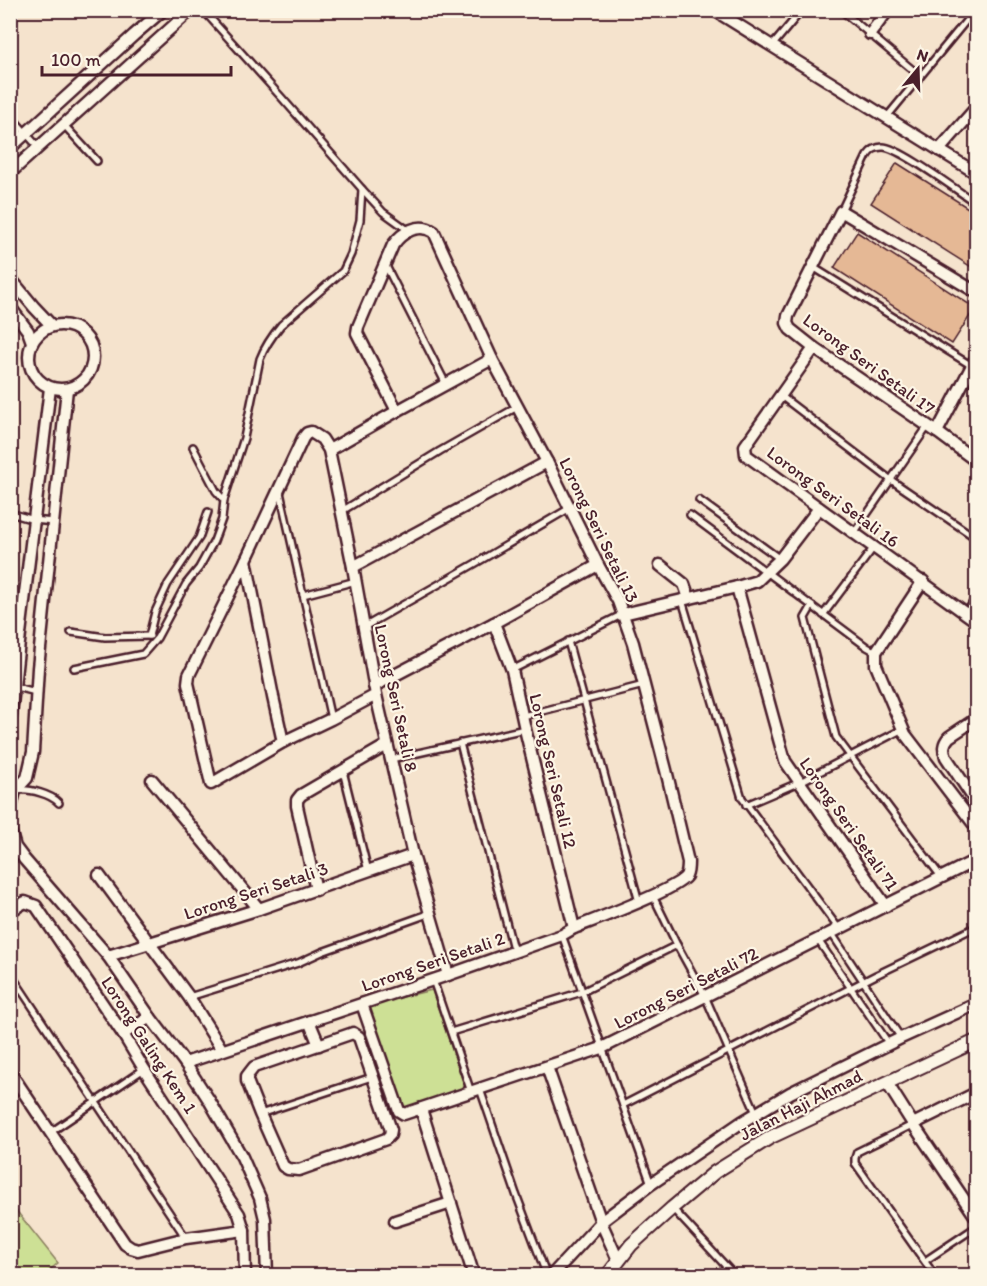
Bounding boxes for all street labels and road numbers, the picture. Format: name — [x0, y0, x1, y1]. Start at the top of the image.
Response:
street label: Lorong Seri Setali 17 — [799, 309, 939, 419]
street label: Lorong Seri Setali 16 — [762, 442, 904, 552]
street label: Lorong Seri Setali 13 — [554, 454, 644, 606]
street label: Lorong Seri Setali 8 — [370, 622, 422, 774]
street label: Lorong Seri Setali 12 — [524, 691, 582, 851]
street label: Lorong Seri Setali 71 — [795, 753, 903, 895]
street label: Lorong Seri Setali 3 — [181, 857, 331, 925]
street label: Lorong Seri Setali 2 — [358, 927, 508, 997]
street label: Lorong Seri Setali 72 — [610, 942, 762, 1034]
street label: Lorong Galing Kem 1 — [96, 972, 202, 1118]
street label: Jalan Haji Ahmad — [736, 1065, 866, 1145]

